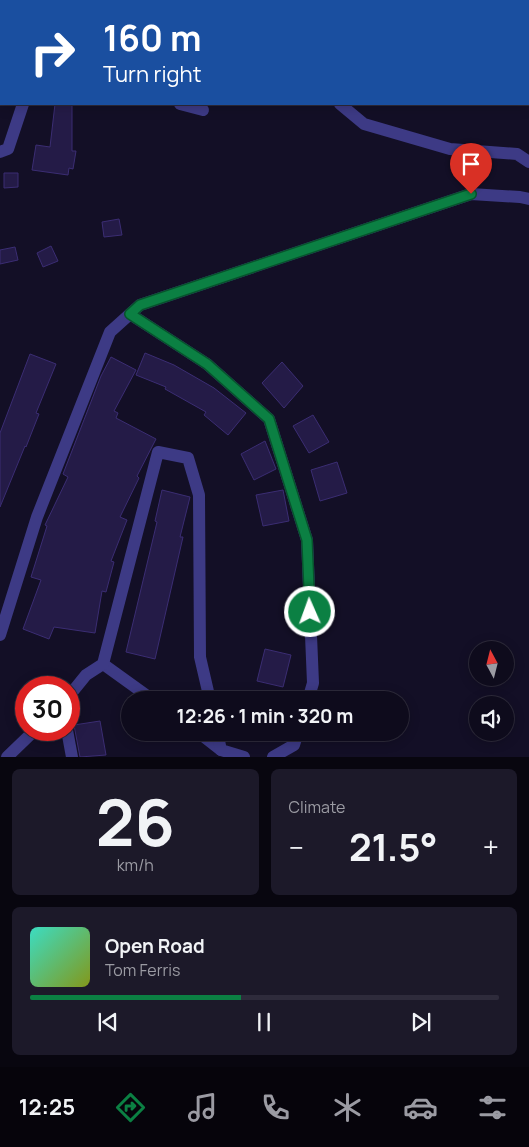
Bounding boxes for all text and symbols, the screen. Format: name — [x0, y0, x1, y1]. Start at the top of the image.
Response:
text: 160 m — [103, 14, 202, 62]
icon: right — [20, 20, 85, 85]
text: Turn right — [103, 59, 201, 89]
pin — [450, 143, 492, 194]
icon: arrive — [457, 150, 485, 178]
position arrow — [283, 585, 335, 637]
north arrow — [469, 641, 514, 686]
map controls — [469, 641, 514, 741]
speed limit sign: 30 — [15, 676, 80, 741]
button: sound — [469, 696, 514, 741]
text: 12:26 · 1 min · 320 m — [177, 703, 353, 729]
text: 26 — [96, 777, 175, 866]
text: Climate — [289, 796, 345, 818]
text: 21.5° — [349, 820, 438, 872]
text: − — [289, 828, 304, 866]
text: + — [483, 828, 499, 866]
text: km/h — [117, 854, 154, 876]
text: Open Road — [105, 933, 205, 959]
text: Tom Ferris — [105, 959, 180, 981]
icon: previous — [94, 1008, 122, 1036]
icon: pause — [250, 1008, 278, 1036]
icon: next — [407, 1008, 435, 1036]
icon: directions — [113, 1090, 148, 1125]
icon: music — [185, 1090, 220, 1125]
icon: phone — [258, 1090, 293, 1125]
icon: climate — [330, 1090, 365, 1125]
icon: car — [403, 1090, 438, 1125]
icon: filters — [475, 1090, 510, 1125]
text: 12:25 — [19, 1092, 75, 1122]

